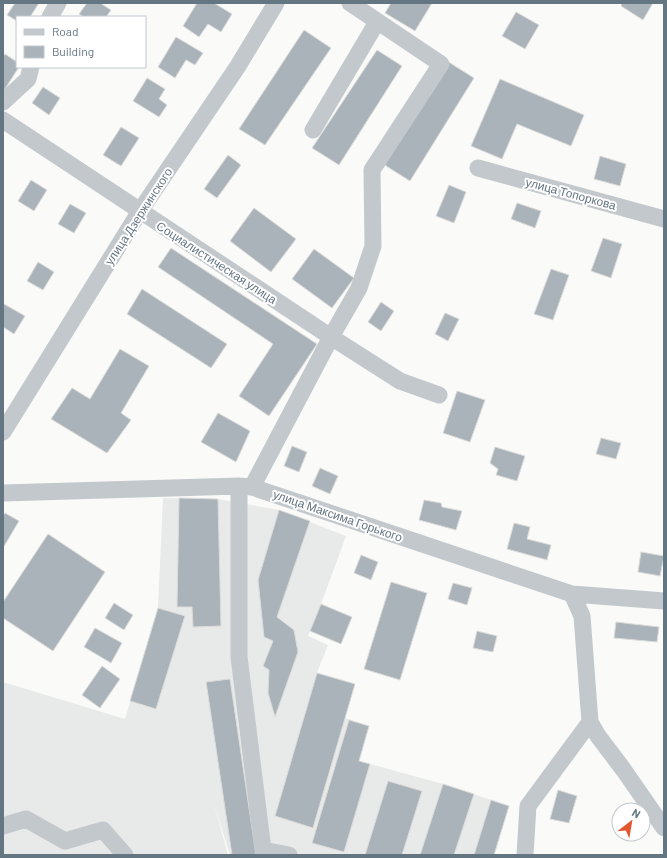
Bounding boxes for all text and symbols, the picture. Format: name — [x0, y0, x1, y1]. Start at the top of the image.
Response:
legend — [16, 16, 146, 68]
text: Road — [52, 24, 79, 38]
text: Building — [52, 44, 94, 58]
street label: улица Дзержинского — [101, 165, 176, 268]
street label: улица Топоркова — [524, 174, 618, 213]
street label: Социалистическая улица — [154, 218, 280, 307]
street label: улица Максима Горького — [271, 486, 405, 545]
north arrow — [611, 802, 651, 842]
text: N — [630, 806, 643, 820]

